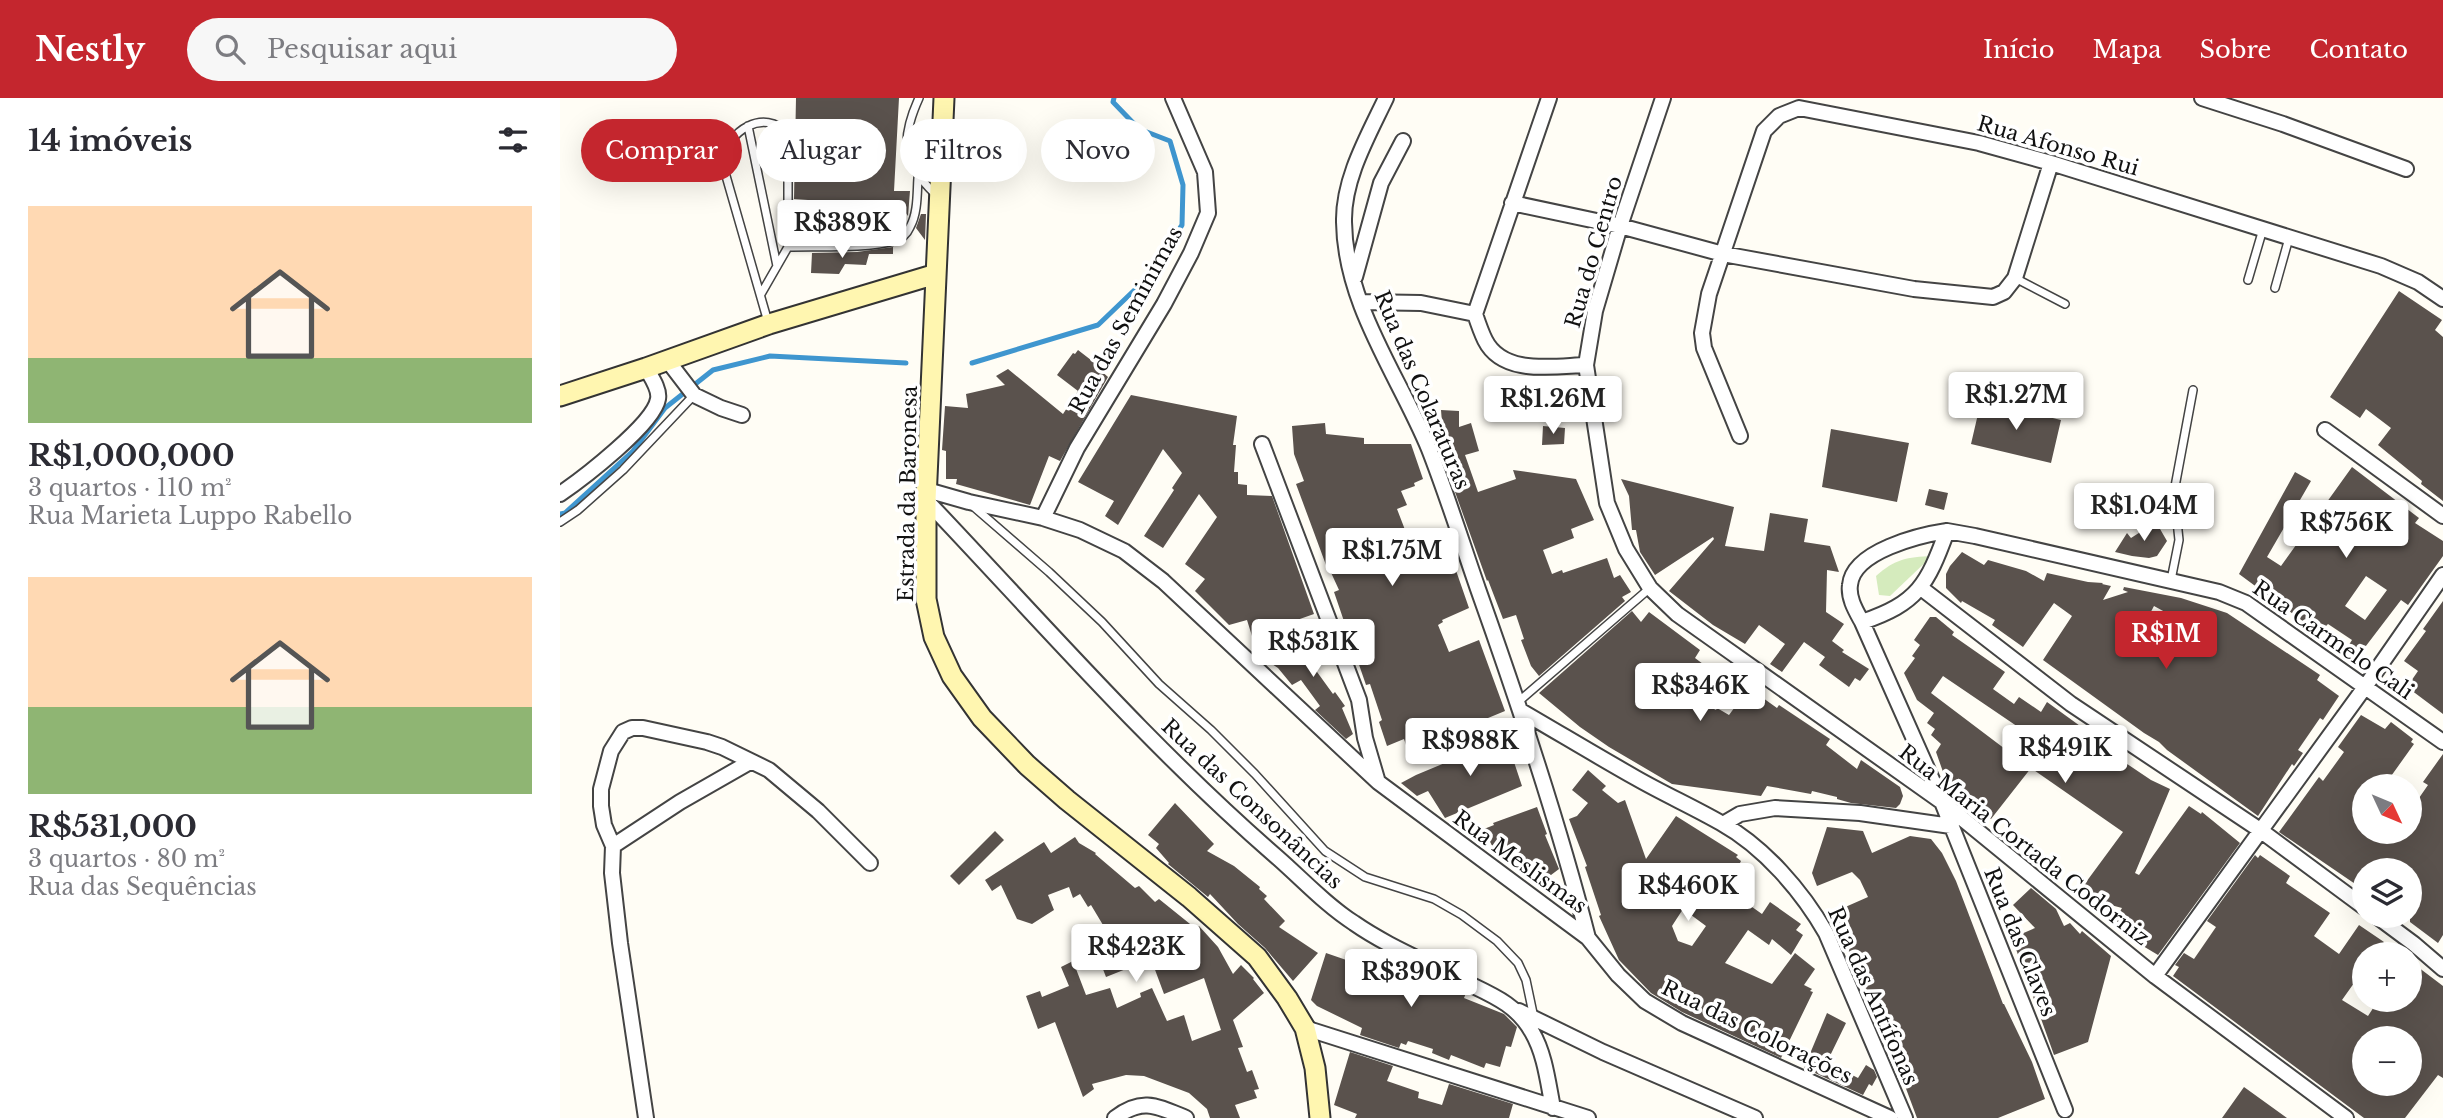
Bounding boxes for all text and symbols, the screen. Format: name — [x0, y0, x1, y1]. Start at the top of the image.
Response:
search box — [187, 18, 677, 81]
text: Nestly — [35, 29, 145, 70]
icon: search — [211, 30, 249, 68]
text: Pesquisar aqui — [267, 33, 457, 65]
text: Início — [1983, 35, 2055, 64]
text: Mapa — [2093, 35, 2162, 64]
text: Sobre — [2200, 35, 2271, 64]
text: Contato — [2309, 35, 2408, 64]
street label: Rua Afonso Rui — [1974, 110, 2142, 182]
chip: Comprar — [581, 119, 742, 182]
chip: Alugar — [756, 119, 886, 182]
chip: Filtros — [900, 119, 1027, 182]
chip: Novo — [1041, 119, 1155, 182]
icon: filters — [494, 121, 532, 159]
text: 14 imóveis — [28, 122, 193, 159]
street label: Rua do Centro — [1560, 173, 1628, 331]
pin: R$389K — [785, 200, 899, 260]
text: R$389K — [793, 209, 891, 237]
street label: Rua das Seminimas — [1064, 222, 1188, 418]
icon: home — [217, 251, 343, 377]
street label: Rua das Colaraturas — [1368, 287, 1476, 493]
pin: R$1.27M — [1951, 372, 2081, 432]
pin: R$1.26M — [1488, 376, 1618, 436]
text: R$1.27M — [1964, 381, 2068, 409]
street label: Estrada da Baronesa — [893, 385, 923, 602]
text: R$1.26M — [1500, 385, 1606, 413]
text: R$1,000,000 — [28, 437, 235, 474]
text: 3 quartos · 110 m² — [28, 474, 232, 502]
pin: R$1.04M — [2079, 484, 2209, 543]
text: R$1.04M — [2090, 492, 2198, 520]
pin: R$756K — [2289, 500, 2403, 560]
text: Rua Marieta Luppo Rabello — [28, 502, 352, 530]
text: R$756K — [2299, 509, 2393, 537]
pin: R$1.75M — [1327, 528, 1457, 588]
text: R$1.75M — [1342, 537, 1442, 565]
street label: Rua Carmelo Cali — [2248, 575, 2418, 705]
pin: R$1M — [2125, 612, 2207, 671]
pin: R$531K — [1256, 620, 1370, 679]
text: R$1M — [2131, 620, 2201, 648]
icon: home — [217, 622, 343, 748]
text: R$531K — [1268, 628, 1358, 656]
pin: R$346K — [1643, 664, 1757, 723]
text: R$346K — [1651, 672, 1749, 700]
street label: Rua das Consonâncias — [1156, 713, 1348, 895]
pin: R$988K — [1413, 718, 1527, 778]
pin: R$491K — [2008, 726, 2122, 785]
text: R$988K — [1421, 727, 1519, 755]
text: R$491K — [2018, 734, 2112, 762]
street label: Rua Maria Cortada Codorniz — [1894, 739, 2154, 951]
north arrow — [2352, 774, 2422, 844]
map controls — [2352, 774, 2422, 1096]
street label: Rua Meslismas — [1448, 805, 1592, 919]
text: R$531,000 — [28, 808, 197, 845]
text: 3 quartos · 80 m² — [28, 845, 225, 873]
button: layers — [2352, 858, 2422, 928]
pin: R$460K — [1631, 864, 1745, 923]
street label: Rua das Claves — [1978, 864, 2062, 1020]
text: R$460K — [1638, 872, 1738, 900]
text: Rua das Sequências — [28, 873, 257, 901]
street label: Rua das Antífonas — [1822, 903, 1924, 1089]
pin: R$423K — [1079, 924, 1193, 984]
text: R$423K — [1087, 933, 1185, 961]
button: + — [2352, 942, 2422, 1012]
pin: R$390K — [1354, 950, 1468, 1009]
text: R$390K — [1361, 958, 1461, 986]
street label: Rua das Colorações — [1657, 975, 1857, 1089]
button: − — [2352, 1026, 2422, 1096]

